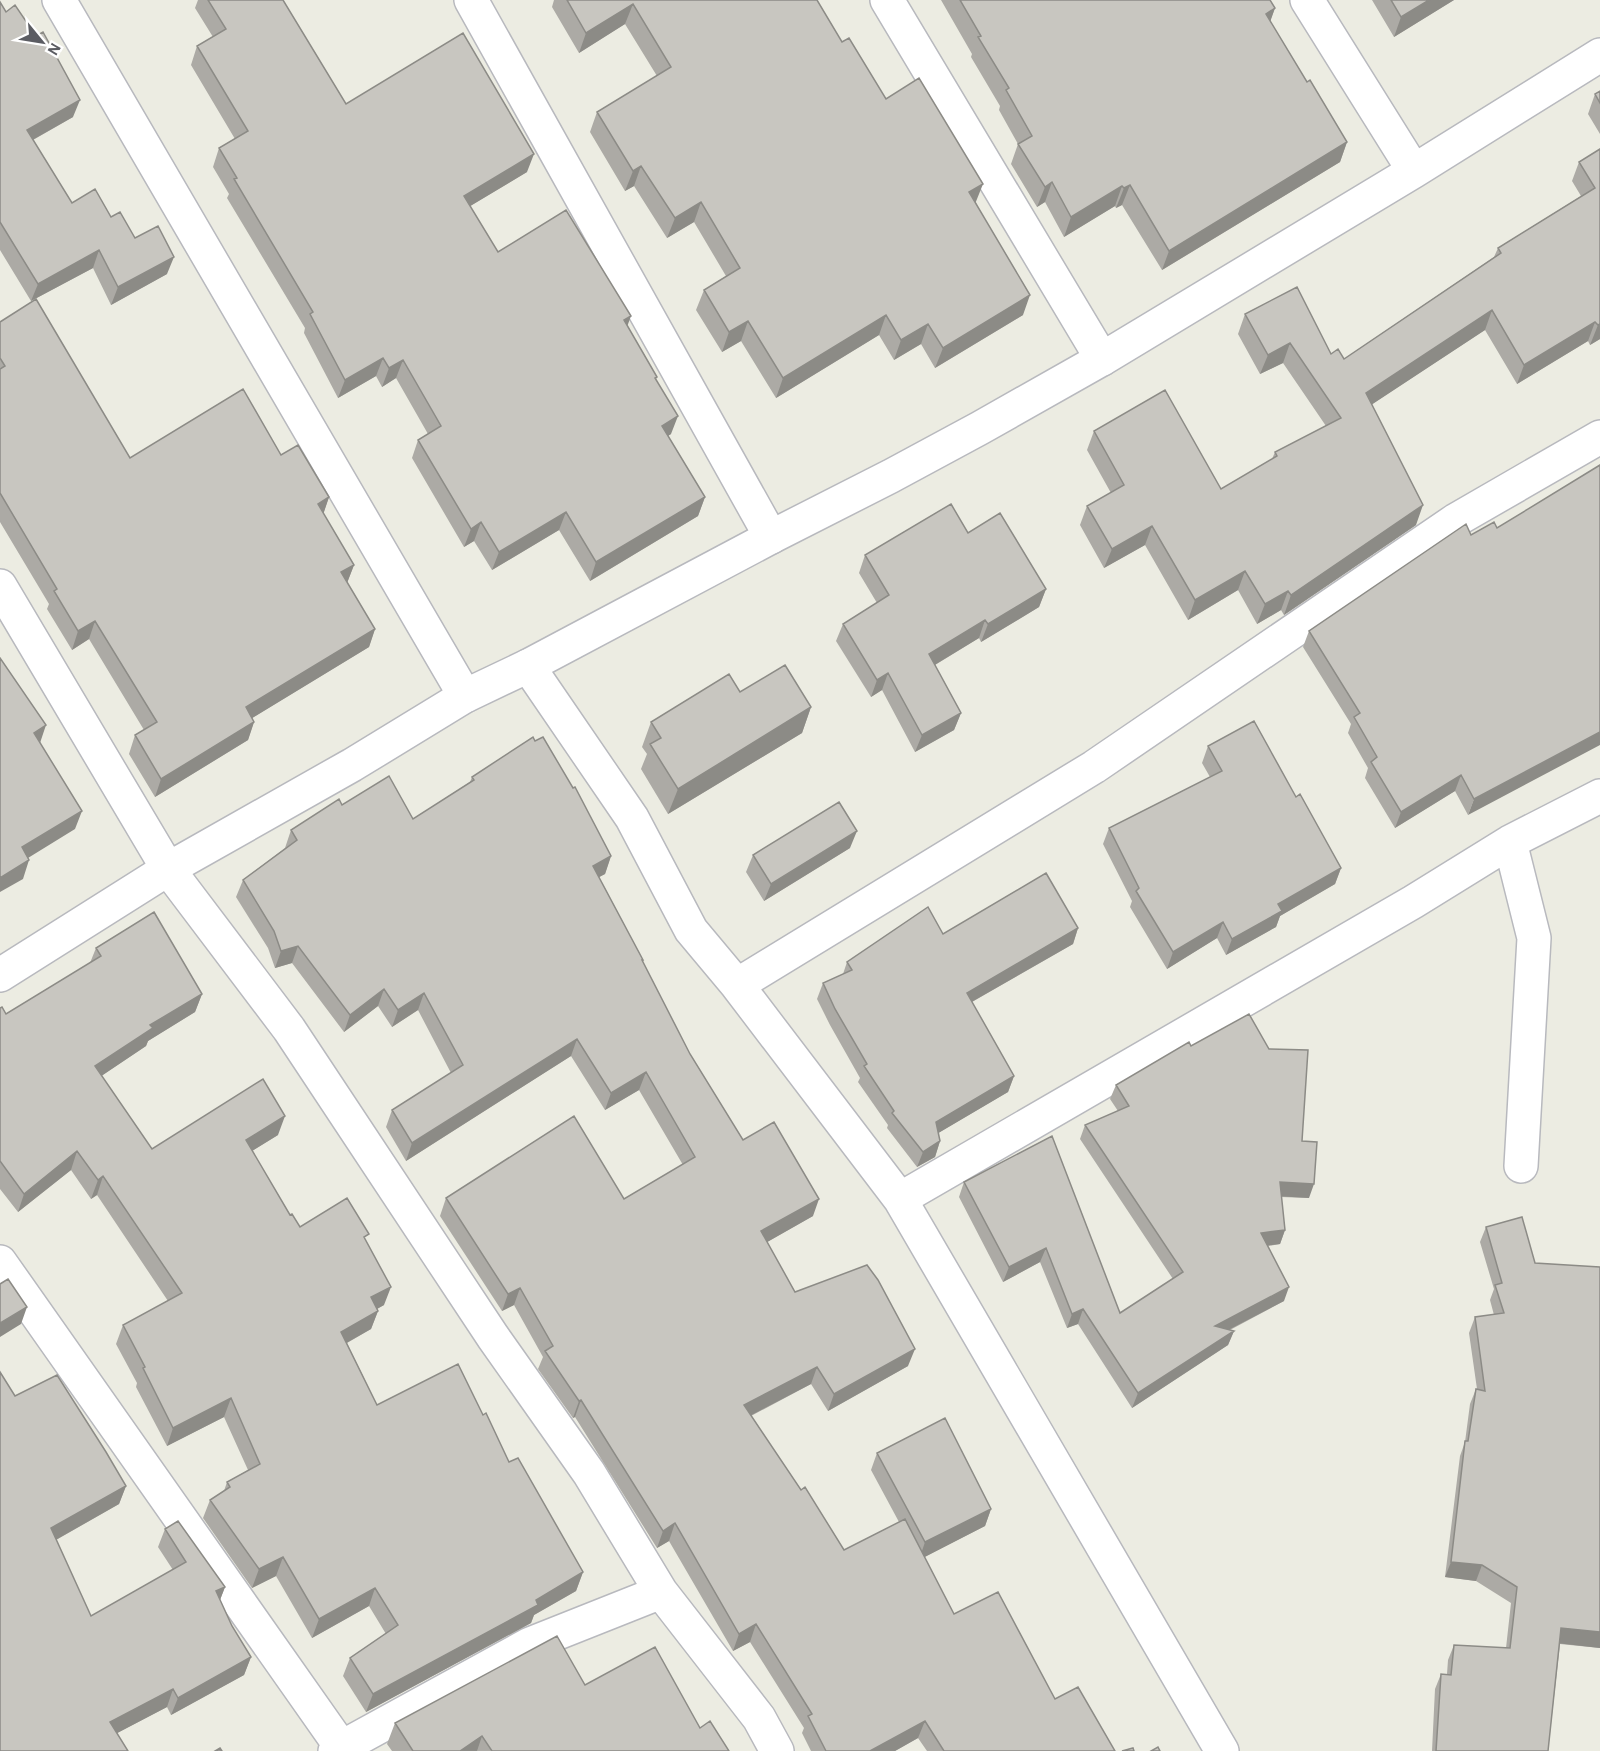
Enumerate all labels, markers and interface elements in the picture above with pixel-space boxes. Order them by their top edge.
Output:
north arrow [12,12,72,72]
text: N [44,40,64,58]

